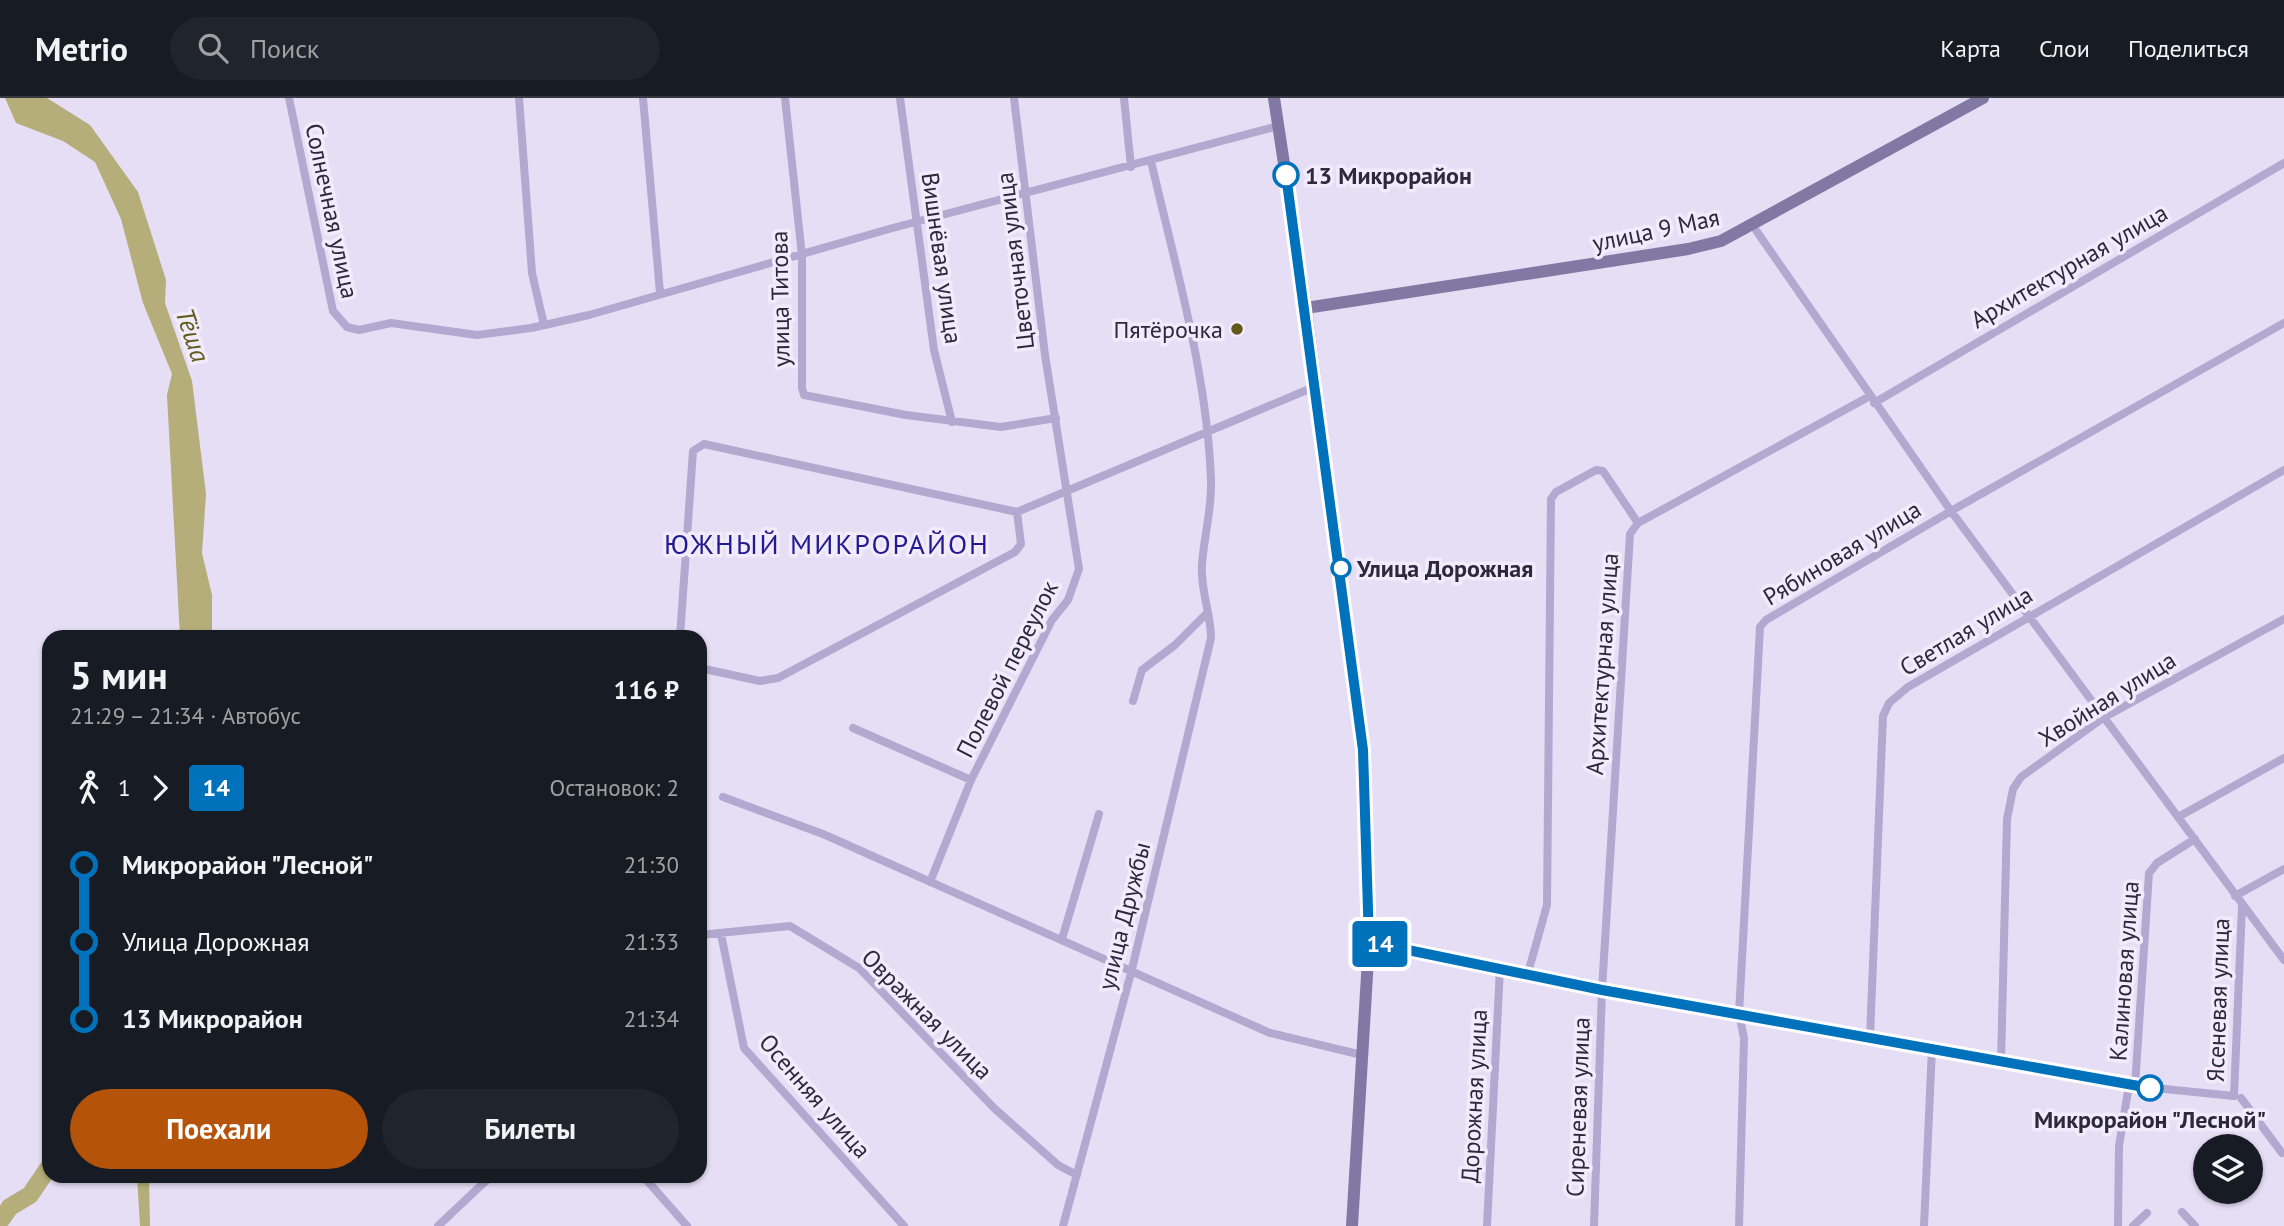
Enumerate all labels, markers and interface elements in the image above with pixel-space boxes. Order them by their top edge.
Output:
search box [170,17,660,80]
text: Metrio [35,27,128,70]
icon: search [194,29,232,67]
text: Поиск [250,32,319,65]
text: Карта [1940,33,2001,64]
text: Слои [2039,33,2090,64]
text: Поделиться [2128,33,2249,64]
street label: Солнечная улица [298,121,366,301]
place label: 13 Микрорайон [1305,160,1472,191]
marker: 13 Микрорайон [1273,162,1299,188]
street label: Вишнёвая улица [915,170,969,346]
street label: Цветочная улица [989,171,1041,351]
street label: Архитектурная улица [1965,197,2173,335]
street label: улица 9 Мая [1590,201,1722,259]
street label: улица Титова [763,231,797,367]
water label: Тёша [168,304,218,367]
place label: Пятёрочка [1113,314,1223,345]
marker: Пятёрочка [1229,321,1245,337]
street label: Рябиновая улица [1757,494,1927,612]
district label: ЮЖНЫЙ МИКРОРАЙОН [664,525,990,562]
street label: Архитектурная улица [1579,552,1625,776]
place label: Улица Дорожная [1356,553,1533,584]
marker: Улица Дорожная [1331,558,1351,578]
street label: Полевой переулок [949,575,1065,763]
street label: Светлая улица [1894,579,2038,683]
street label: Хвойная улица [2032,644,2182,754]
text: 5 мин [70,650,168,699]
text: 116 ₽ [613,673,679,706]
text: 21:29 – 21:34 · Автобус [70,701,301,730]
icon: walk [70,769,108,807]
icon: forward [141,769,179,807]
text: 14 [203,772,230,803]
text: 1 [118,773,131,802]
text: Остановок: 2 [549,773,679,802]
street label: улица Дружбы [1091,839,1157,993]
text: Микрорайон "Лесной" [122,848,374,881]
text: 21:30 [624,850,679,879]
street label: Калиновая улица [2102,880,2146,1062]
street label: Ясеневая улица [2200,917,2236,1083]
line badge: 14 [1348,921,1412,967]
text: Улица Дорожная [122,925,310,958]
text: 21:33 [624,927,679,956]
text: 14 [1366,928,1394,959]
street label: Овражная улица [855,942,999,1086]
text: 13 Микрорайон [122,1002,303,1035]
text: 21:34 [624,1004,679,1033]
street label: Дорожная улица [1454,1008,1494,1184]
street label: Сиреневая улица [1559,1017,1597,1197]
street label: Осенняя улица [752,1027,878,1165]
marker: Микрорайон "Лесной" [2137,1075,2163,1101]
button: Поехали [70,1089,368,1169]
button: Билеты [382,1089,679,1169]
place label: Микрорайон "Лесной" [2034,1104,2266,1135]
map controls [2193,1134,2263,1204]
button: layers [2193,1134,2263,1204]

